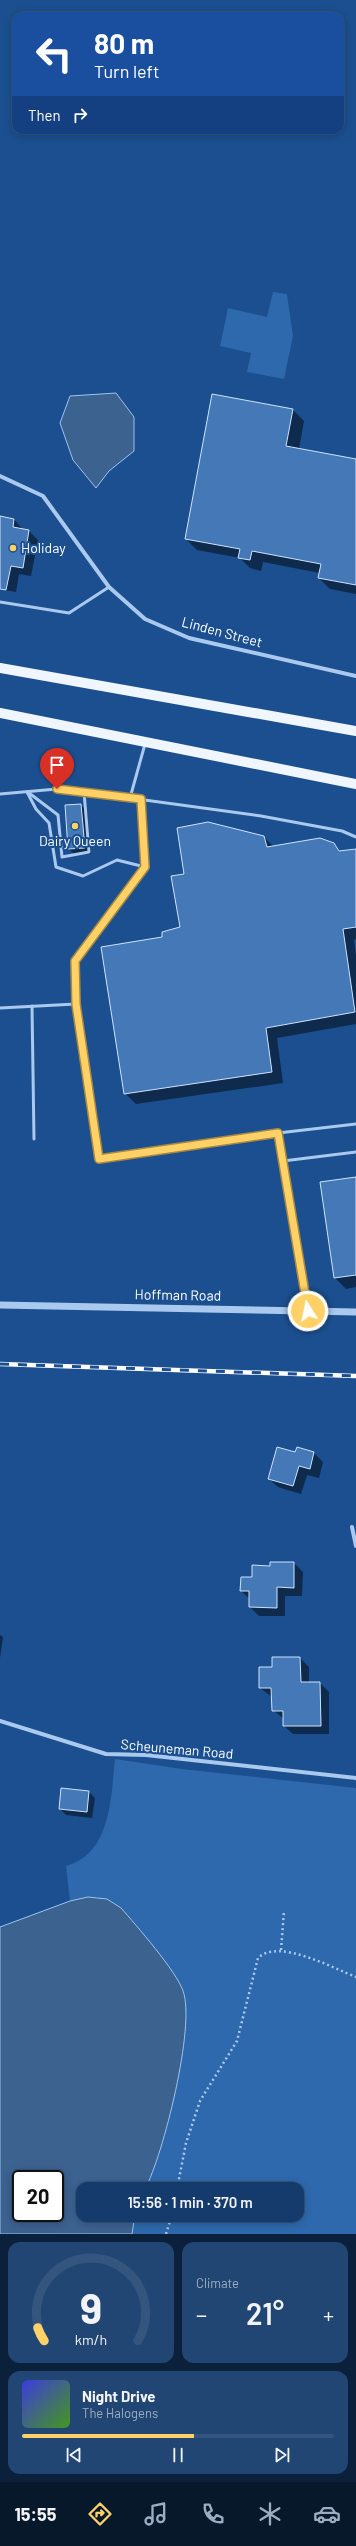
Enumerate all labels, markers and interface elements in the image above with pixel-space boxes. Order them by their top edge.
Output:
text: 80 m [94,26,154,60]
icon: left [28,28,80,80]
text: Turn left [94,60,160,82]
icon: right [69,104,91,126]
text: Then [28,106,61,124]
place label: Holiday [21,539,66,556]
marker: Holiday [8,543,18,553]
street label: Linden Street [180,613,264,650]
pin [40,748,74,789]
icon: arrive [46,754,68,776]
marker: Dairy Queen [70,821,80,831]
place label: Dairy Queen [39,832,111,849]
street label: Hoffman Road [135,1285,222,1304]
position arrow [287,1290,329,1332]
street label: Scheuneman Road [120,1735,234,1762]
speed limit sign: 20 [12,2170,64,2222]
text: 15:56 · 1 min · 370 m [127,2193,253,2211]
text: Climate [196,2275,239,2291]
text: 9 [80,2281,102,2331]
text: 21° [246,2295,284,2331]
text: − [196,2301,207,2327]
text: + [323,2301,334,2327]
text: km/h [75,2330,107,2347]
text: Night Drive [82,2387,155,2405]
text: The Halogens [82,2405,158,2421]
icon: previous [63,2444,85,2466]
icon: pause [167,2444,189,2466]
icon: next [271,2444,293,2466]
icon: directions [86,2500,114,2528]
icon: music [142,2500,170,2528]
icon: phone [199,2500,227,2528]
icon: climate [256,2500,284,2528]
icon: car [313,2500,341,2528]
text: 15:55 [14,2503,57,2525]

